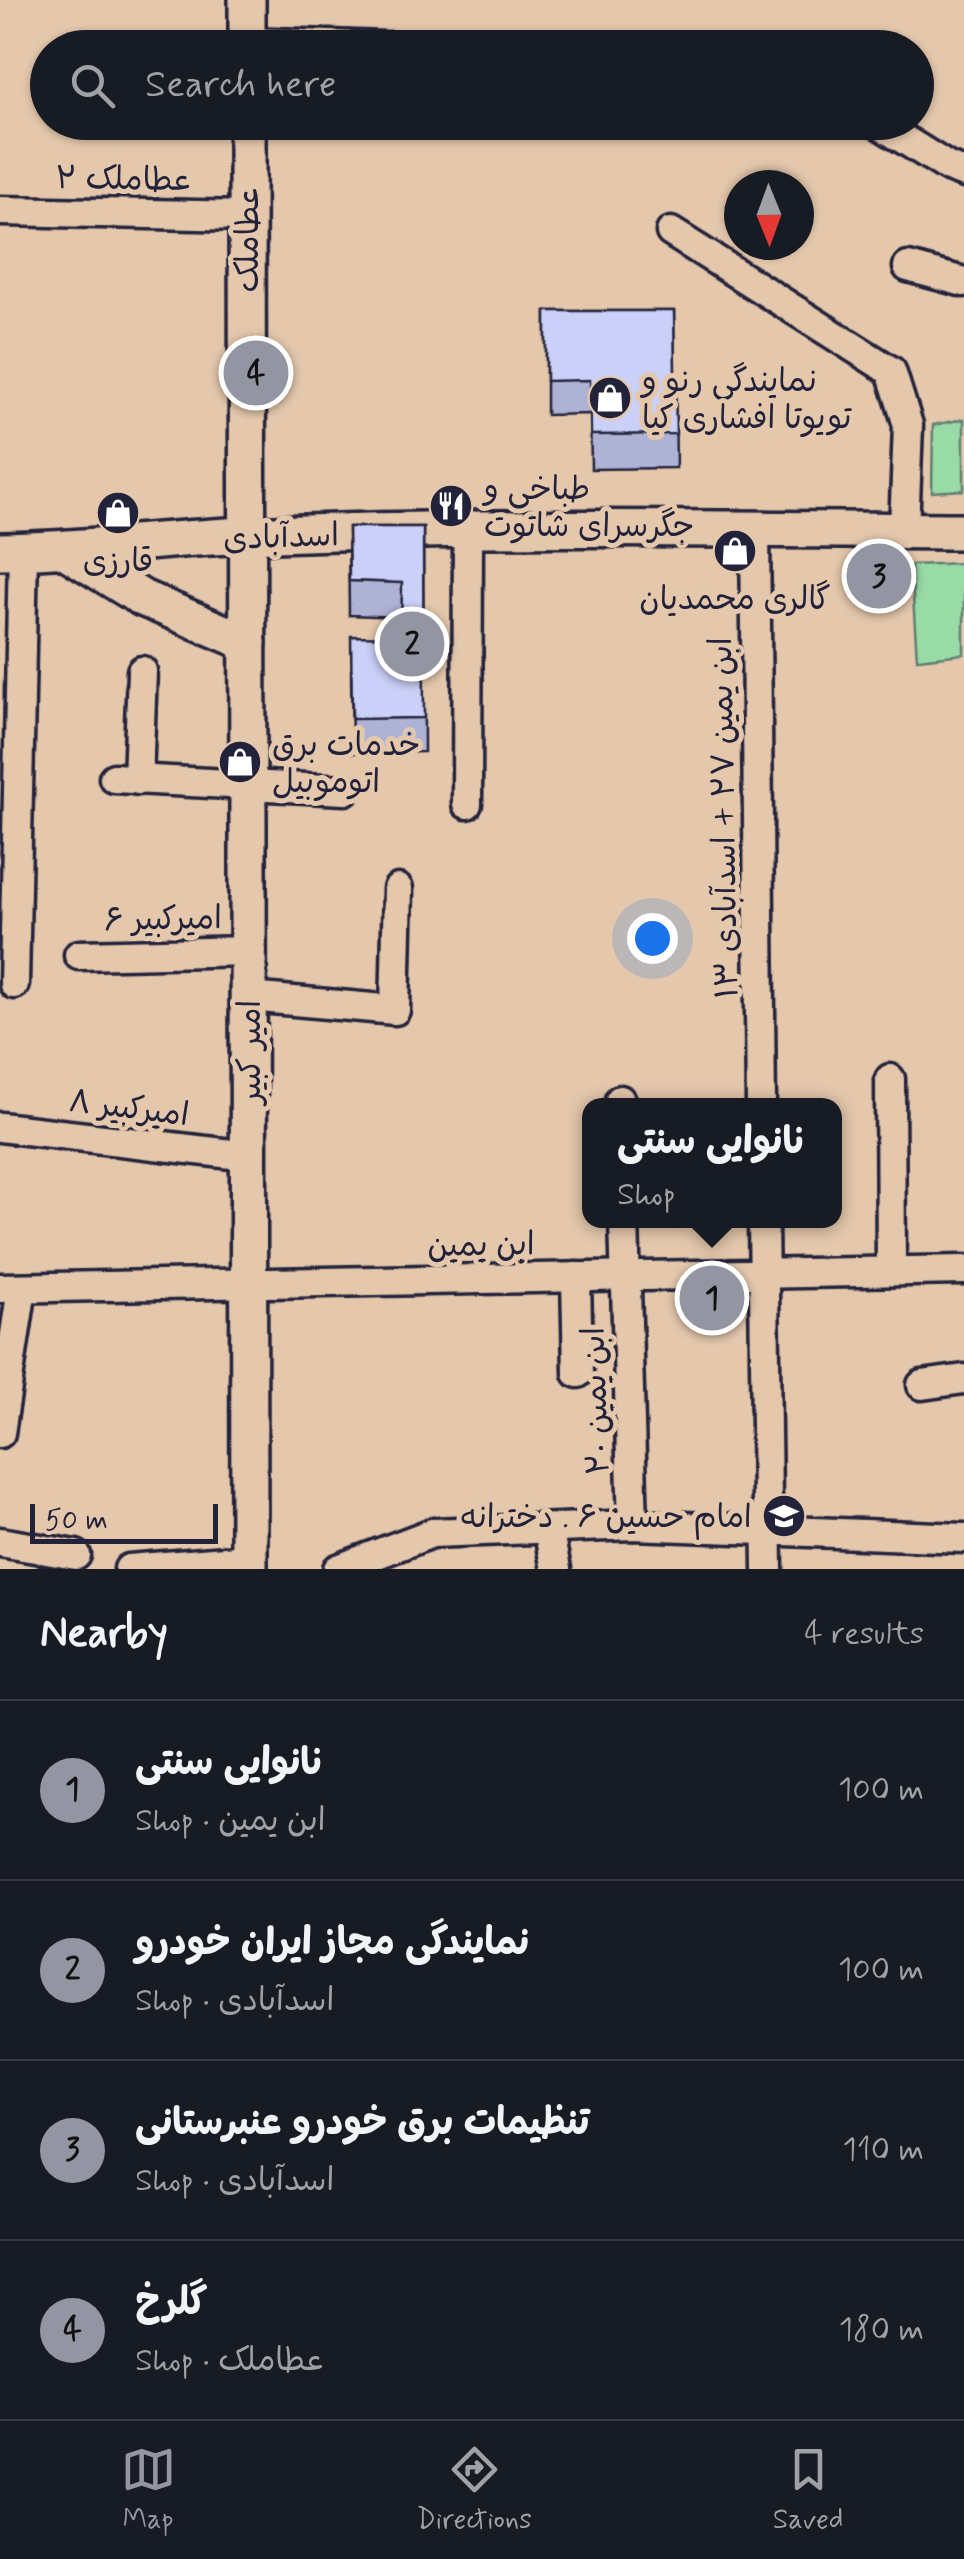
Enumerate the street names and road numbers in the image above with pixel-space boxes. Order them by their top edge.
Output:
street label: عطاملک ۲ [55,158,193,202]
street label: عطاملک [228,185,270,293]
street label: اسدآبادی [222,515,340,561]
street label: ابن یمین ۲۷ + اسدآبادی ۱۳ [701,637,749,999]
street label: امیرکبیر ۶ [104,898,222,942]
street label: امیر کبیر [230,1000,272,1107]
street label: امیرکبیر ۸ [66,1081,191,1137]
street label: ابن یمین [427,1224,535,1268]
street label: ابن یمین ۲۰ [573,1326,621,1476]

